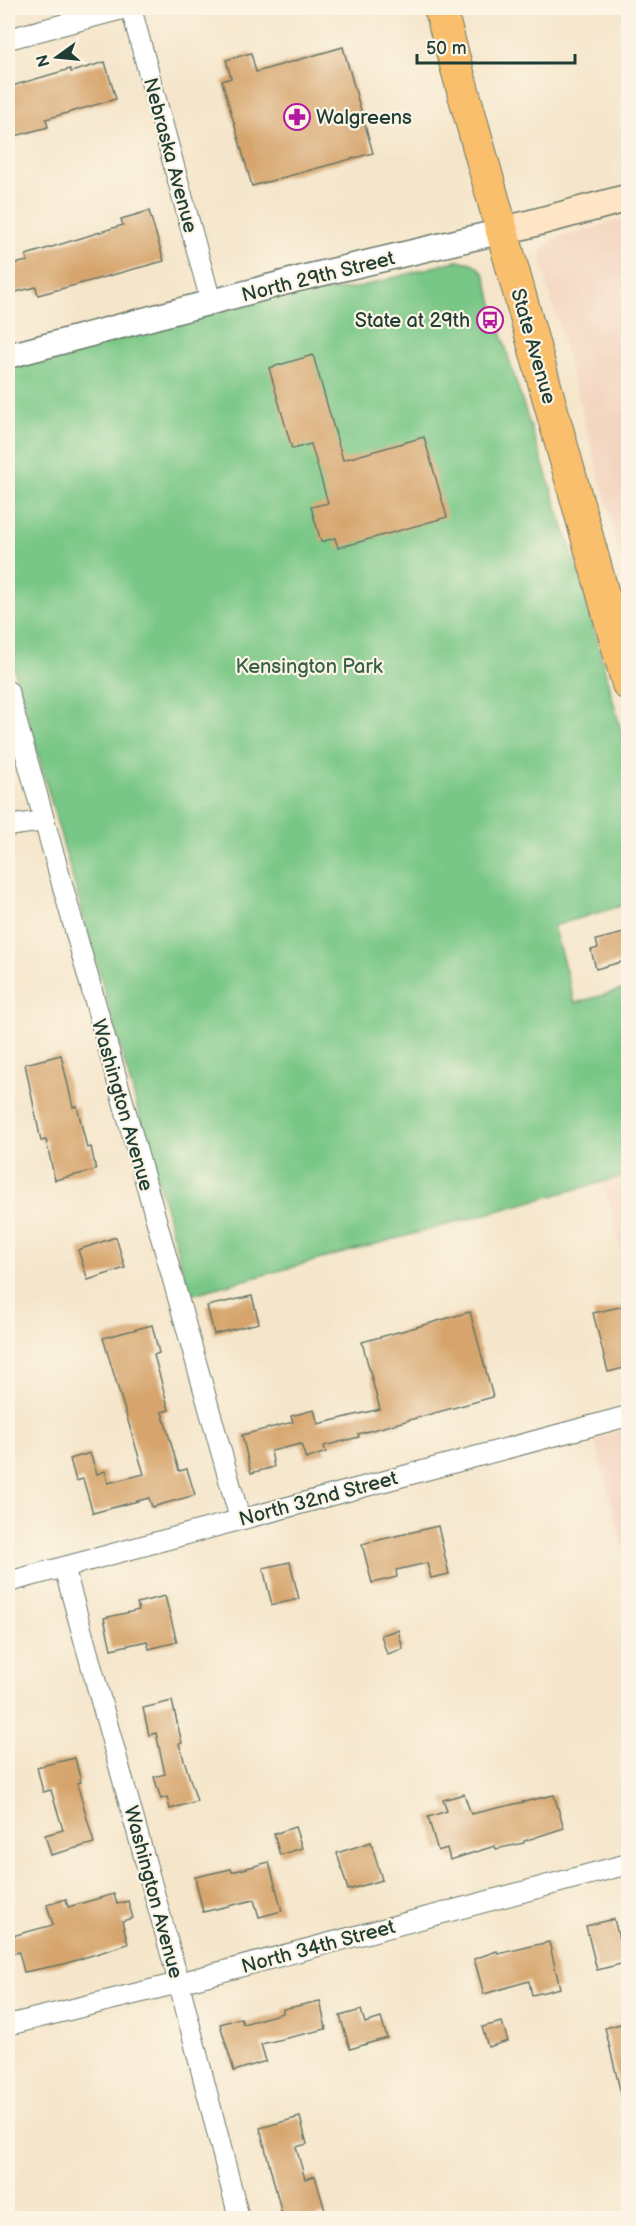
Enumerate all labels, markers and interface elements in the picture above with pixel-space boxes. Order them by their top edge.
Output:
north arrow [27,27,87,87]
scale bar [417,27,574,65]
text: 50 m [426,38,467,59]
text: N [33,52,55,69]
street label: Nebraska Avenue [138,75,202,236]
pharmacy icon: Walgreens [282,102,312,132]
place label: Walgreens [316,106,412,130]
street label: North 29th Street [239,246,397,308]
street label: State Avenue [505,286,561,407]
bus stop icon: State at 29th [475,305,505,335]
place label: State at 29th [355,309,470,333]
park label: Kensington Park [236,655,383,679]
street label: Washington Avenue [86,1017,158,1194]
street label: North 32nd Street [236,1466,400,1532]
street label: Washington Avenue [118,1803,188,1981]
street label: North 34th Street [239,1915,398,1979]

